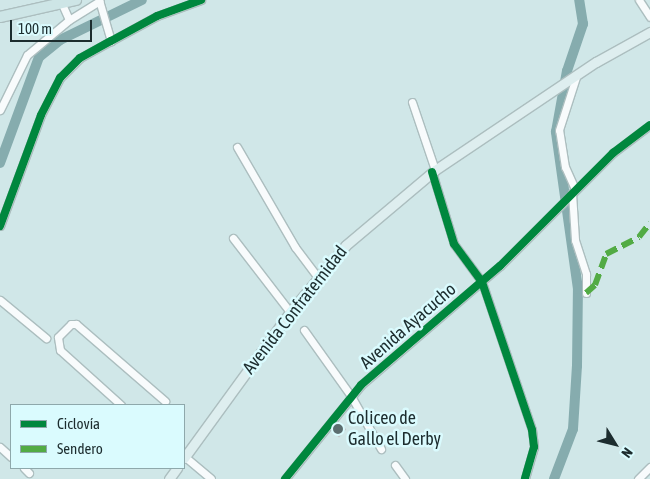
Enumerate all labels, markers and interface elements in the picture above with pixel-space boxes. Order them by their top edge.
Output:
scale bar [12,10,95,42]
text: 100 m [18,20,52,37]
street label: Avenida Confraternidad [238,242,352,378]
street label: Avenida Ayacucho [356,278,460,374]
legend [10,404,185,469]
place label: Coliceo de Gallo el Derby [348,408,441,450]
text: Ciclovía [57,415,100,432]
north arrow [590,419,640,469]
marker: Coliceo de Gallo el Derby [332,423,344,435]
text: Sendero [57,440,103,457]
text: N [618,445,636,461]

